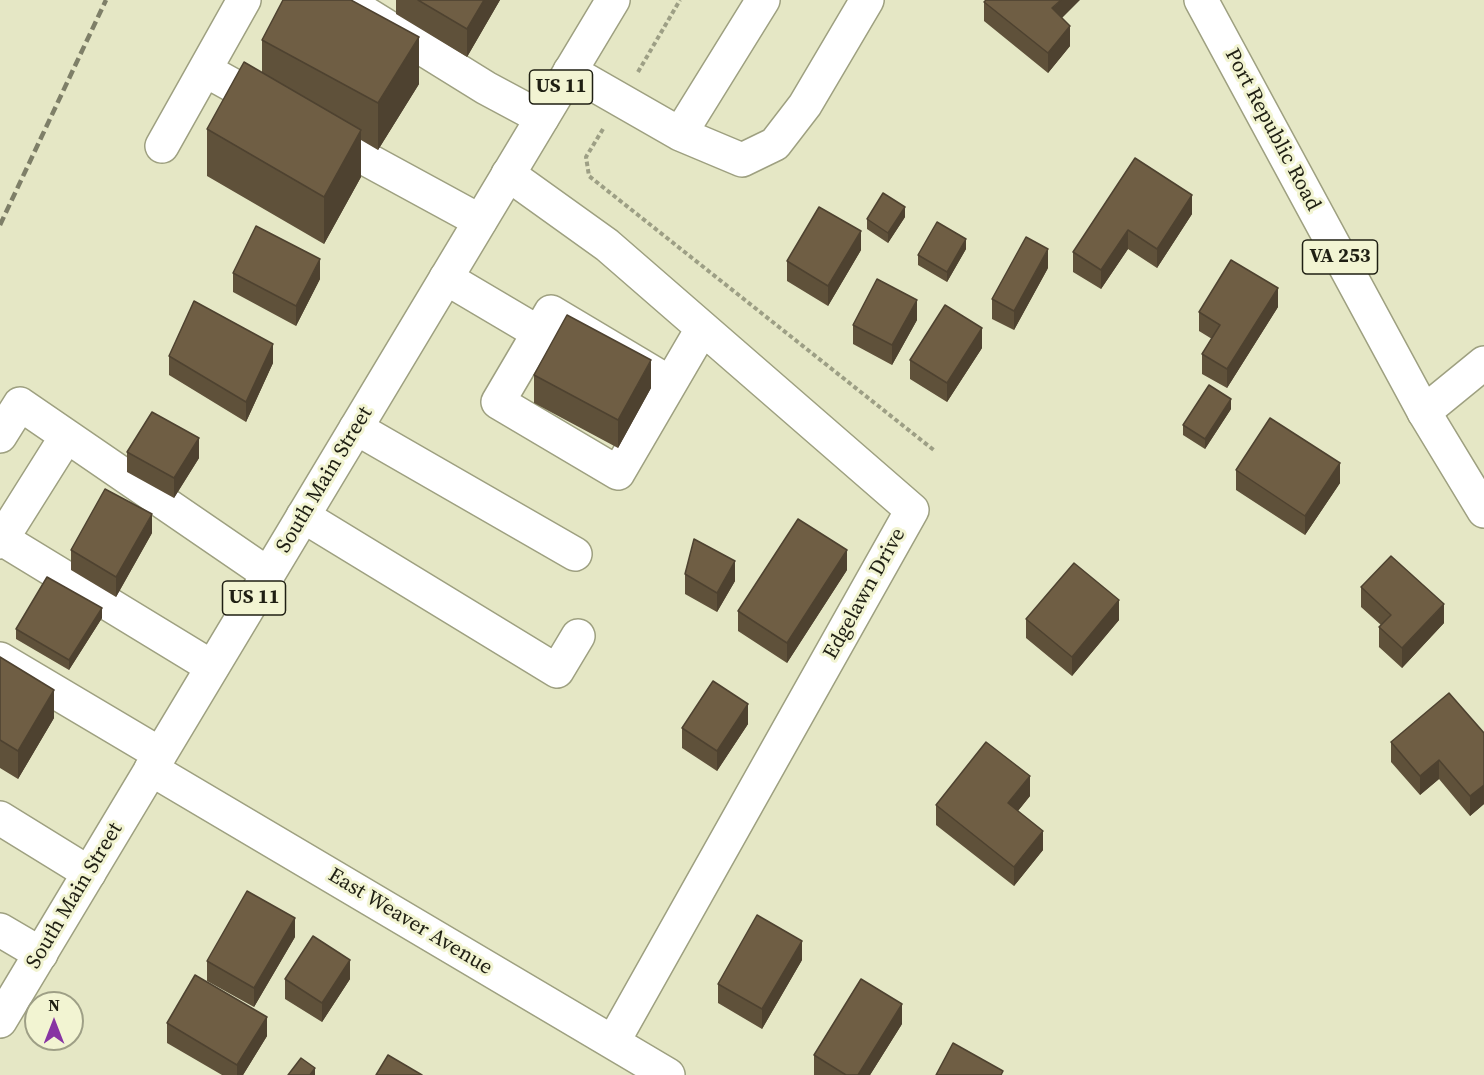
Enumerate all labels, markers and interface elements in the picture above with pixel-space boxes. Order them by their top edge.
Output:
street label: Port Republic Road [1219,45,1325,215]
road number: US 11 [530,70,592,104]
road number: VA 253 [1302,240,1378,274]
street label: South Main Street [271,402,379,558]
street label: Edgelawn Drive [819,524,911,664]
road number: US 11 [222,581,286,615]
street label: South Main Street [21,818,129,974]
street label: East Weaver Avenue [323,863,497,981]
north arrow [24,991,84,1051]
text: N [48,994,60,1016]

